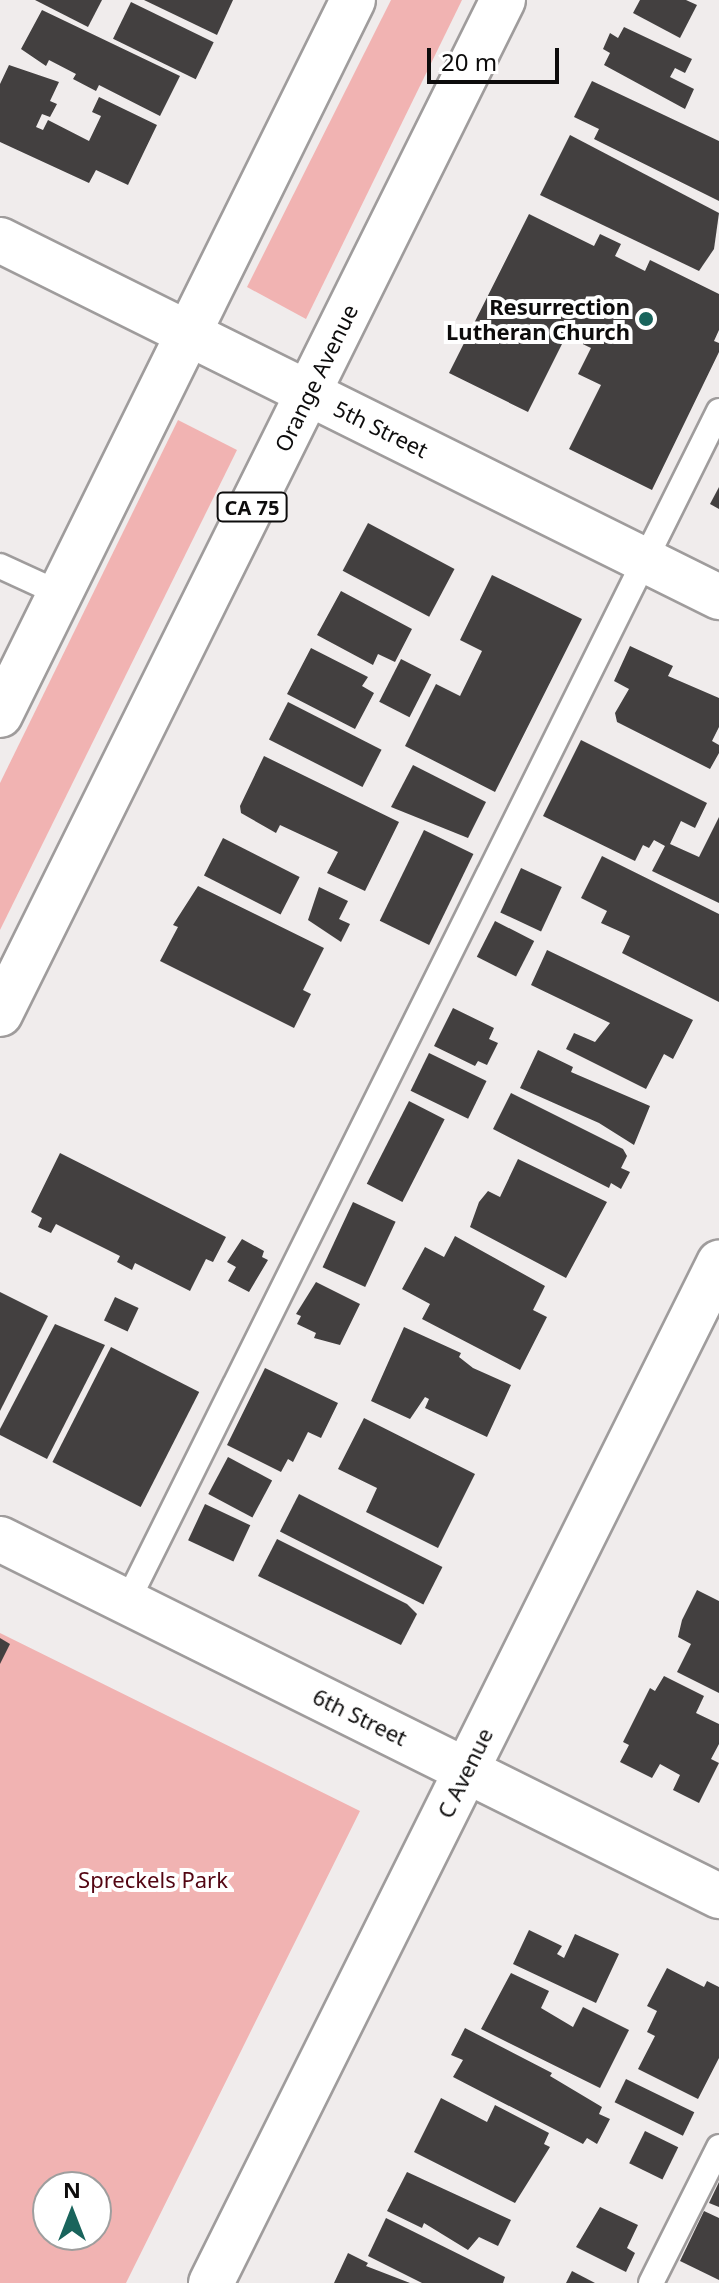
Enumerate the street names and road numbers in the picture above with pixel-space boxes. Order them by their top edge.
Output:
street label: Orange Avenue [269,300,363,456]
street label: 5th Street [330,395,432,463]
road number: CA 75 [216,491,288,523]
street label: 6th Street [309,1683,411,1751]
street label: C Avenue [432,1724,498,1822]

